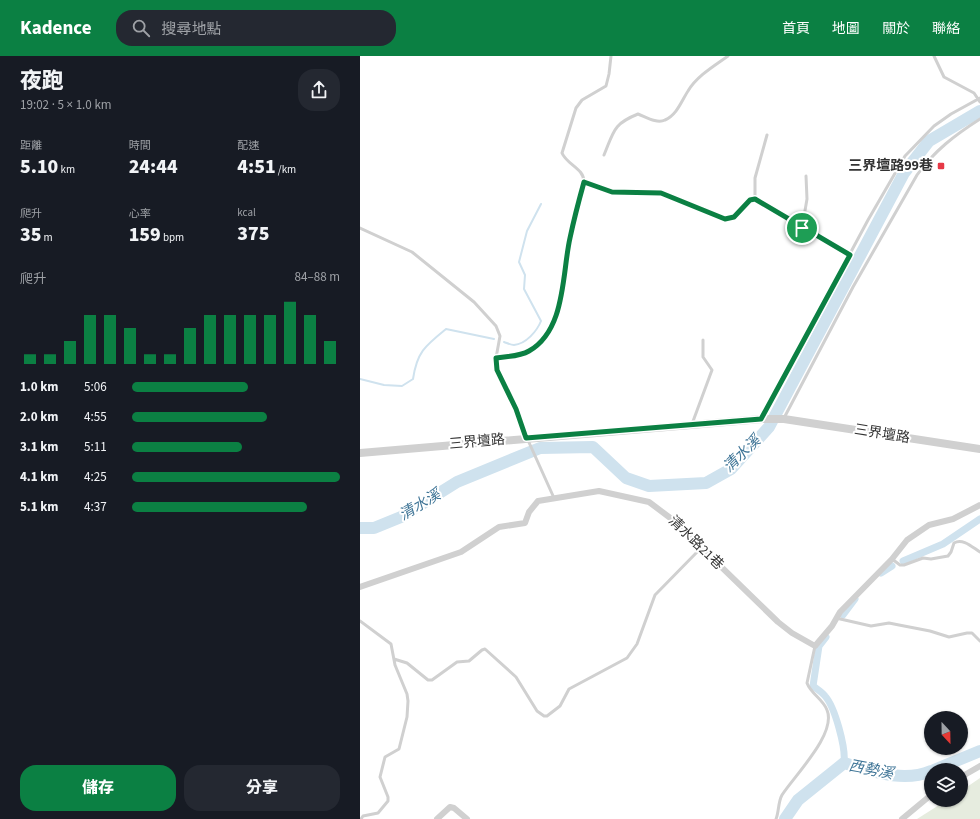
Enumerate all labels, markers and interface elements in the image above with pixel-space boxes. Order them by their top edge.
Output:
search box [116,10,396,46]
text: Kadence [20,15,92,42]
icon: search [130,17,152,39]
text: 搜尋地點 [162,19,222,40]
text: 首頁 [782,19,810,39]
text: 地圖 [832,19,860,39]
text: 關於 [882,19,910,39]
text: 聯絡 [932,19,960,39]
text: 夜跑 [20,65,64,97]
button: share [298,69,340,111]
text: 19:02 · 5 × 1.0 km [20,96,112,114]
text: 距離 [20,138,42,153]
text: 時間 [129,138,151,153]
text: 配速 [237,138,259,153]
text: 5.10 [20,153,58,181]
text: 24:44 [129,153,178,181]
text: 4:51 [237,153,276,181]
place label: 三界壇路99巷 [848,156,933,176]
marker: 三界壇路99巷 [936,161,946,171]
text: km [58,162,75,177]
text: /km [276,162,296,177]
text: kcal [237,205,256,220]
text: 爬升 [20,206,42,221]
text: 心率 [129,206,151,221]
pin [785,211,819,245]
icon: arrive [791,217,813,239]
text: 375 [237,220,269,248]
text: 35 [20,221,41,249]
text: 159 [129,221,161,249]
text: m [41,230,53,245]
text: bpm [161,230,184,245]
text: 84–88 m [295,268,340,286]
text: 爬升 [20,270,46,288]
text: 1.0 km [20,378,59,396]
text: 5:06 [84,378,107,396]
text: 2.0 km [20,408,59,426]
text: 4:55 [84,408,107,426]
street label: 三界壇路 [853,420,911,448]
water label: 清水溪 [719,429,767,477]
street label: 三界壇路 [448,430,506,454]
text: 3.1 km [20,438,59,456]
text: 5:11 [84,438,107,456]
text: 4.1 km [20,468,59,486]
text: 4:25 [84,468,107,486]
water label: 清水溪 [395,483,446,526]
text: 5.1 km [20,498,59,516]
text: 4:37 [84,498,107,516]
street label: 清水路21巷 [664,512,728,574]
north arrow [924,711,968,755]
map controls [924,711,968,807]
water label: 西勢溪 [847,755,897,785]
button: layers [924,763,968,807]
button: 儲存 [20,765,176,811]
button: 分享 [184,765,340,811]

